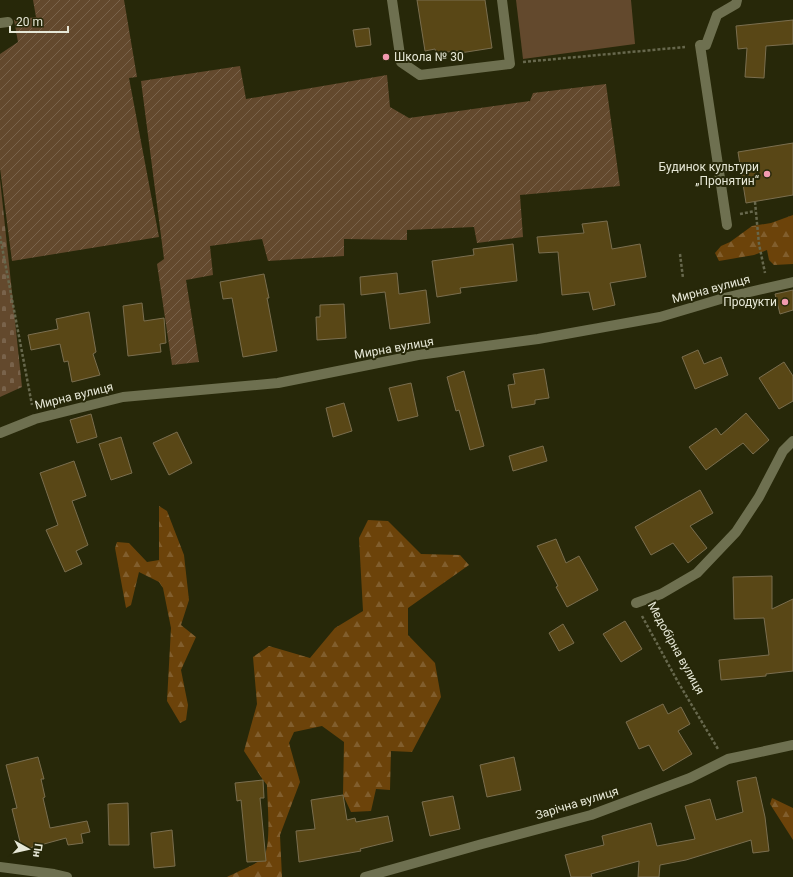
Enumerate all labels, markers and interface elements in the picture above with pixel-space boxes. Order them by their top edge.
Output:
scale bar [10,8,68,34]
text: 20 m [16,15,43,29]
place label: Школа № 30 [394,50,464,64]
marker: Школа № 30 [381,52,391,62]
place label: Будинок культури „Пронятин“ [659,160,760,188]
marker: Будинок культури „Пронятин“ [762,169,772,179]
street label: Мирна вулиця [670,272,752,306]
place label: Продукти [723,295,777,309]
marker: Продукти [780,297,790,307]
street label: Мирна вулиця [353,334,435,362]
street label: Мирна вулиця [33,379,115,413]
street label: Медобірна вулиця [645,599,707,697]
street label: Зарічна вулиця [534,784,620,822]
north arrow [8,829,48,869]
text: Пн [30,842,45,858]

